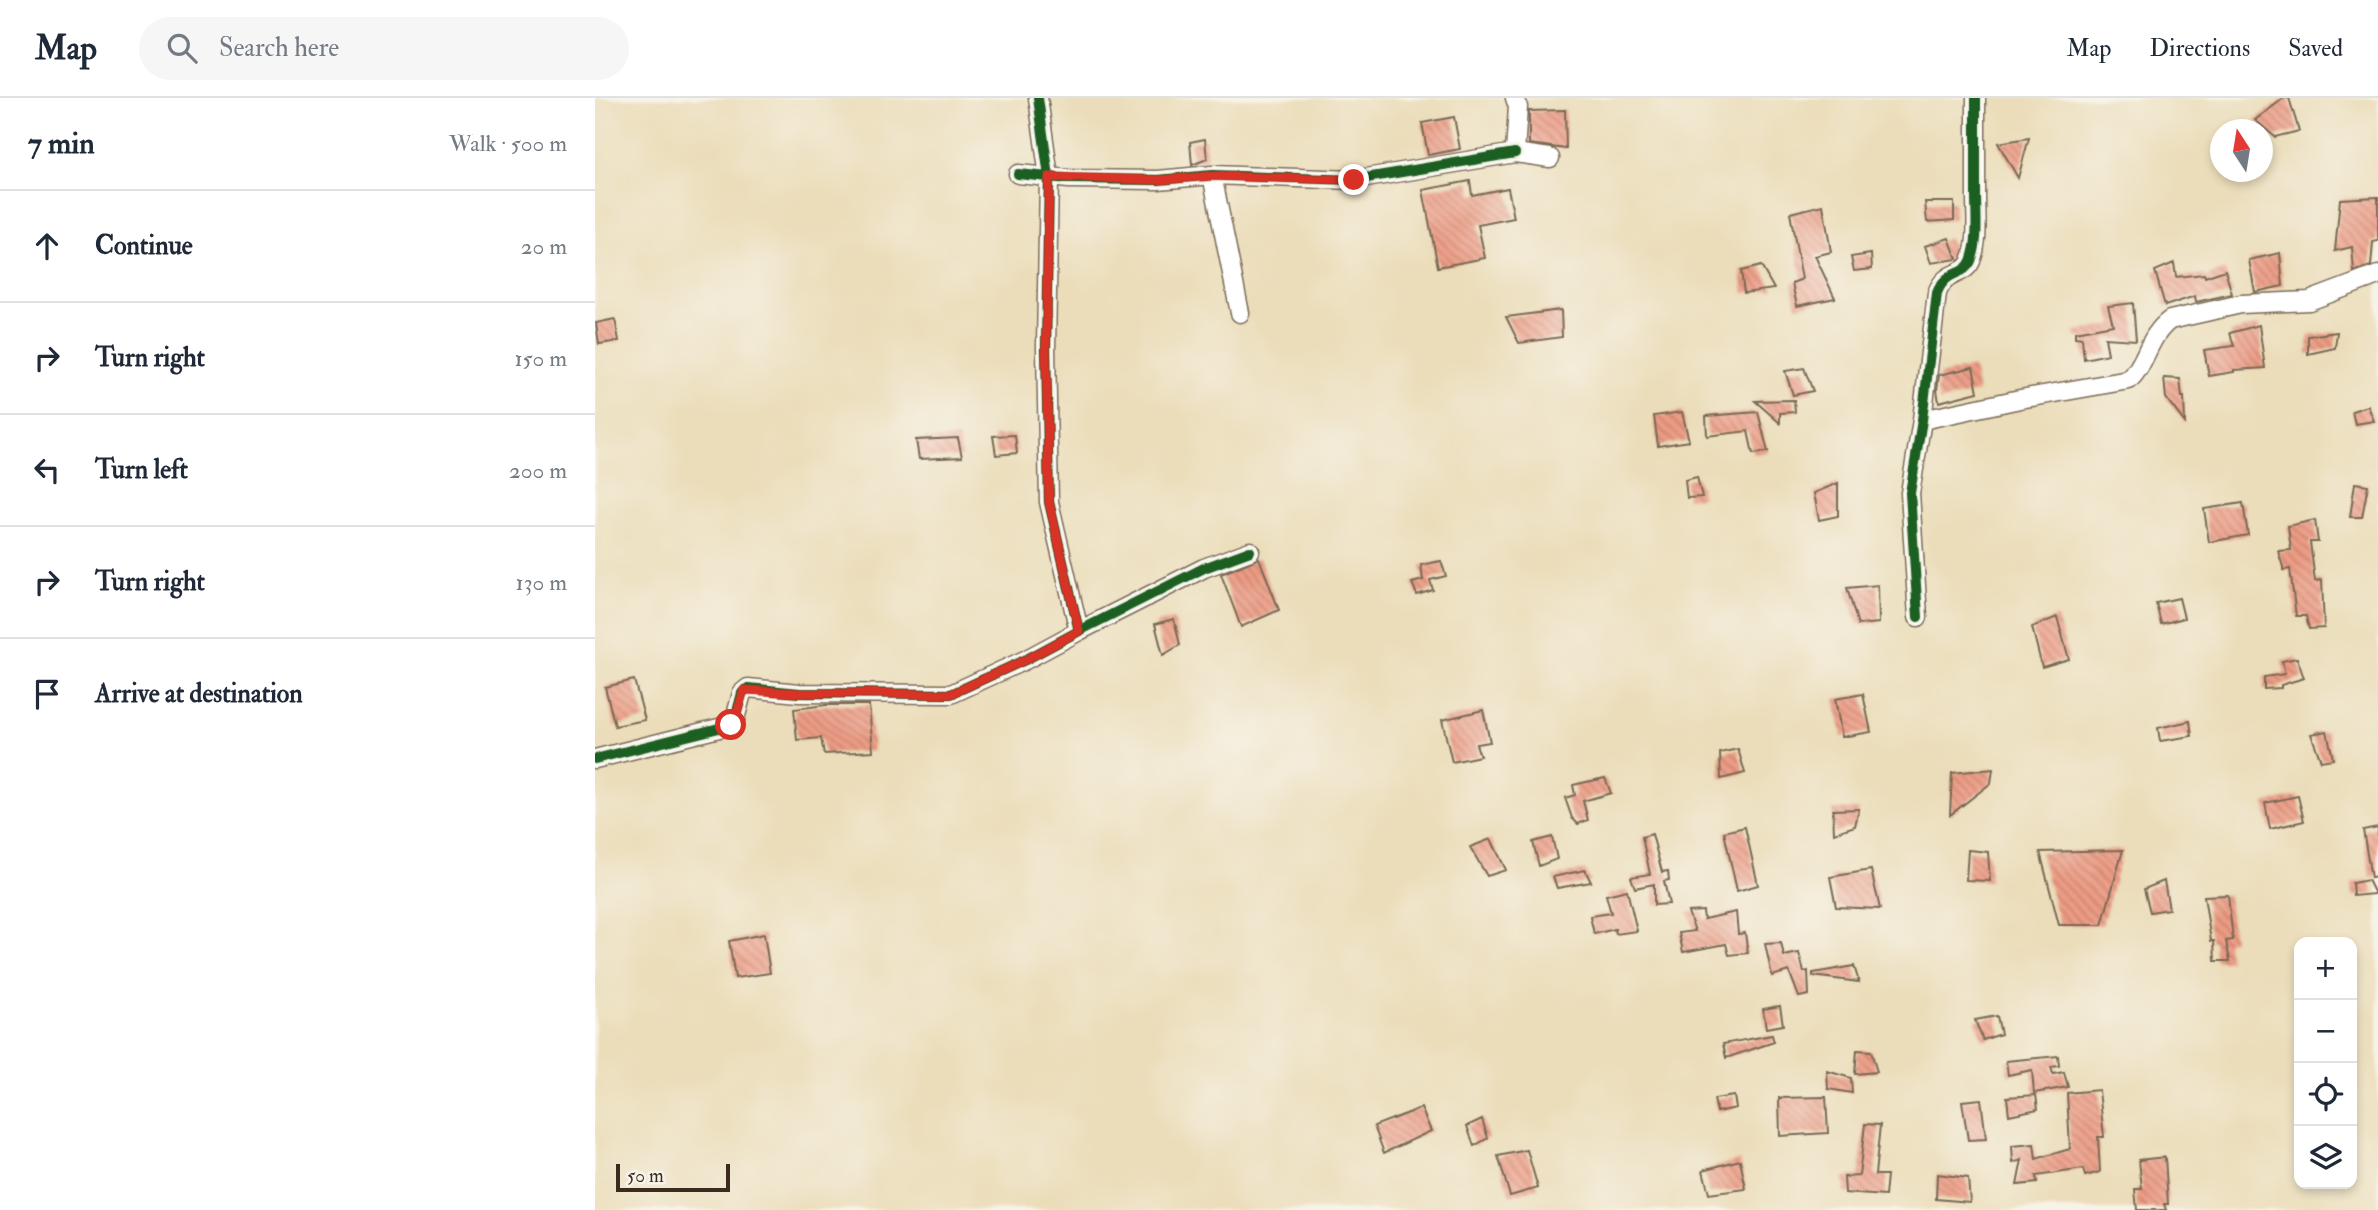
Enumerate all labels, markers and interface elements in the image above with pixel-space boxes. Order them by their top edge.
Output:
search box [139,17,629,80]
text: Map [35,28,97,69]
icon: search [163,29,201,67]
text: Search here [219,32,339,64]
text: Map [2066,33,2111,64]
text: Directions [2149,33,2250,64]
text: Saved [2288,33,2343,64]
north arrow [2210,119,2273,182]
text: 7 min [28,125,95,162]
text: Walk · 500 m [449,129,567,158]
route end [1338,164,1369,195]
icon: ahead [28,227,66,265]
text: Continue [95,230,193,262]
text: 20 m [521,232,567,261]
icon: right [28,339,66,377]
text: Turn right [95,342,205,374]
text: 150 m [514,344,567,373]
icon: left [28,451,66,489]
text: Turn left [95,454,188,486]
text: 200 m [509,456,567,485]
icon: right [28,563,66,601]
text: Turn right [95,566,205,598]
text: 130 m [515,568,567,597]
icon: arrive [28,675,66,713]
text: Arrive at destination [95,678,303,710]
route start [715,709,746,740]
map controls [2294,937,2357,1189]
button: + [2294,937,2357,1000]
button: − [2294,1000,2357,1063]
button: locate [2294,1063,2357,1126]
button: layers [2294,1126,2357,1189]
scale bar [616,1161,730,1193]
text: 50 m [627,1164,664,1188]

